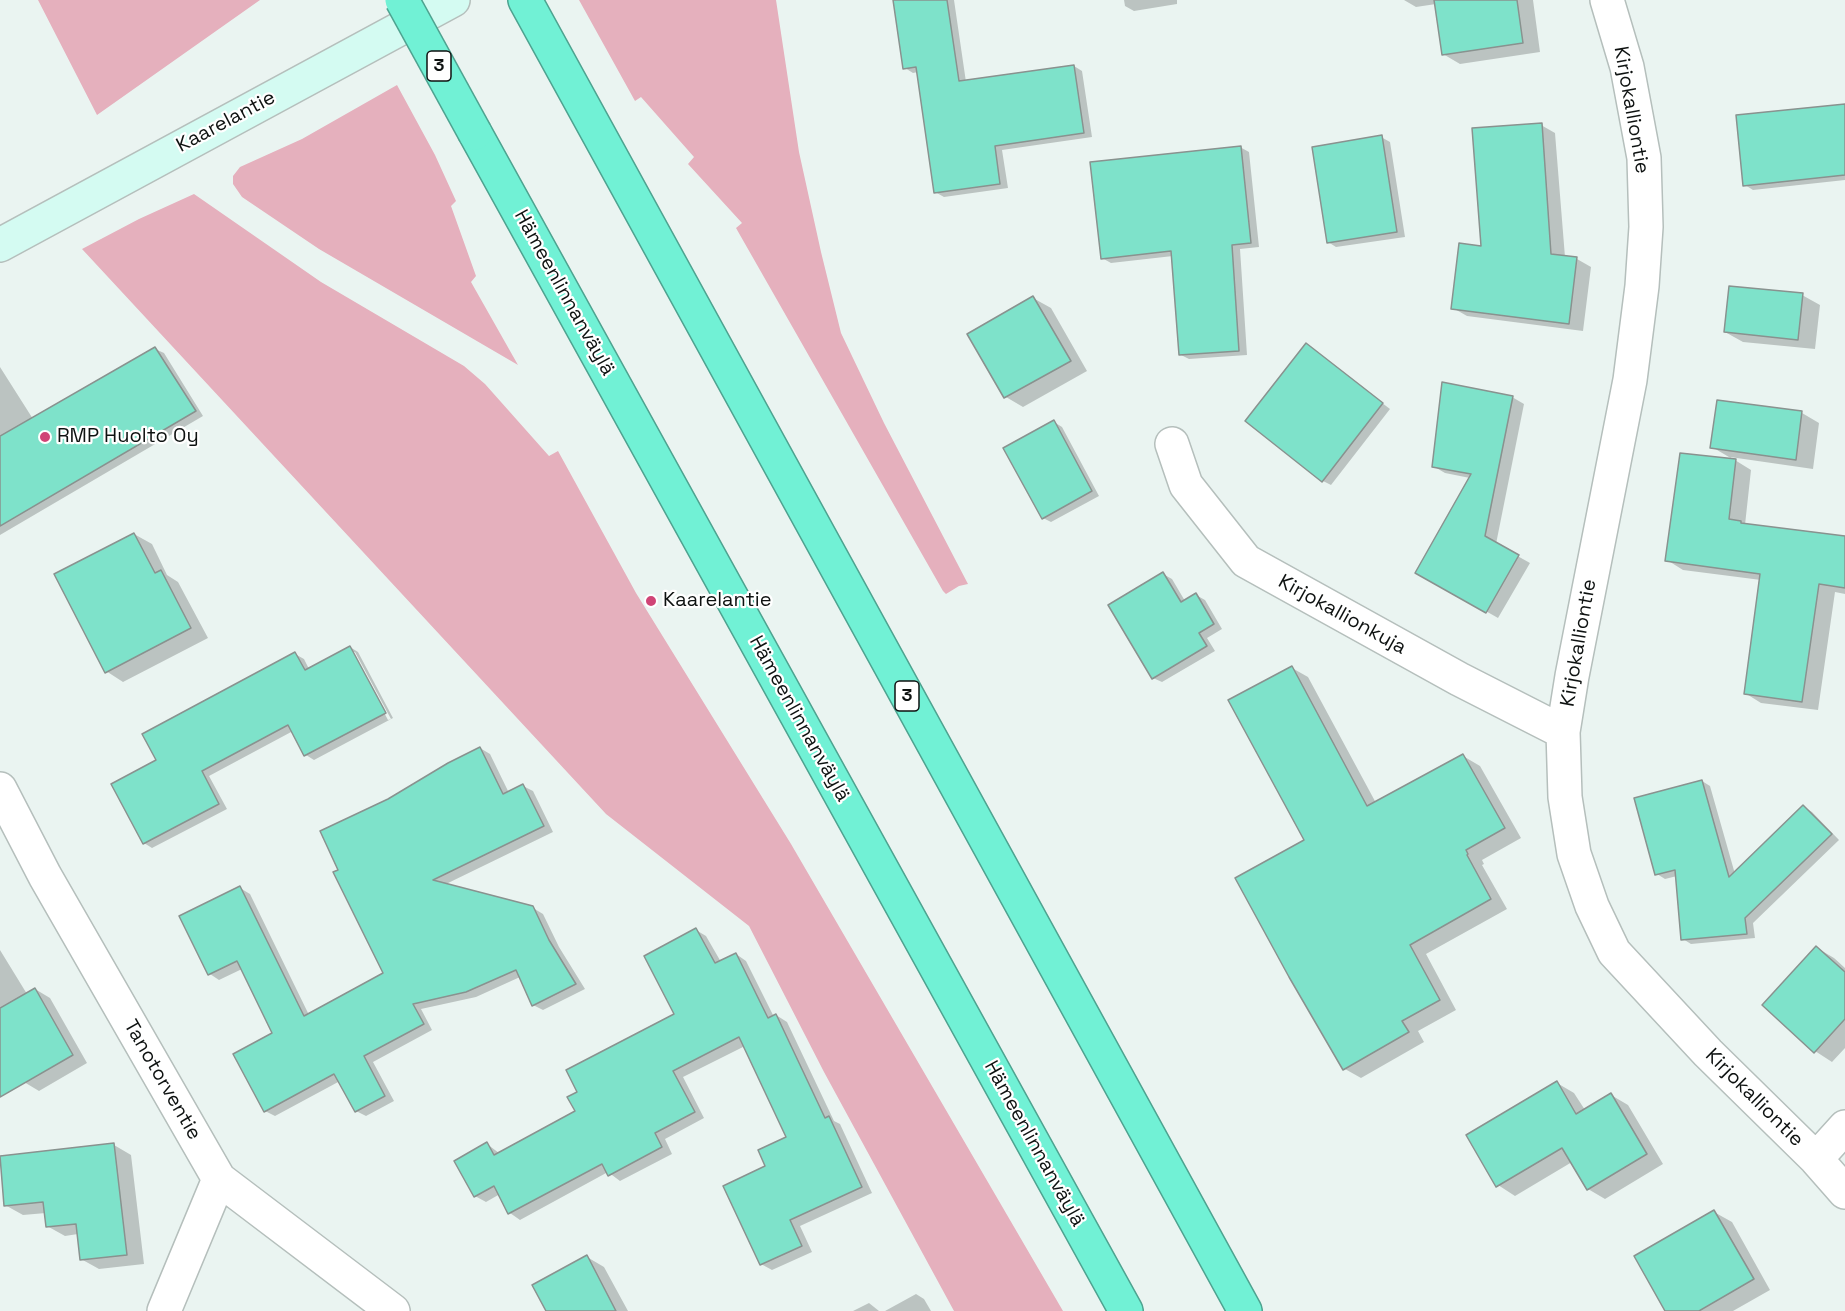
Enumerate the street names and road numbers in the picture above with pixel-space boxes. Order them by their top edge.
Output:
street label: Kirjokalliontie [1608,44,1654,176]
road number: 3 [427,51,451,81]
street label: Kaarelantie [172,86,280,158]
street label: Hämeenlinnanväylä [508,206,620,380]
street label: Kirjokallionkuja [1274,570,1410,660]
street label: Kirjokalliontie [1556,577,1602,709]
street label: Hämeenlinnanväylä [743,632,855,806]
road number: 3 [895,681,919,711]
street label: Tanotorventie [118,1016,206,1144]
street label: Kirjokalliontie [1700,1044,1808,1152]
street label: Hämeenlinnanväylä [978,1057,1090,1231]

